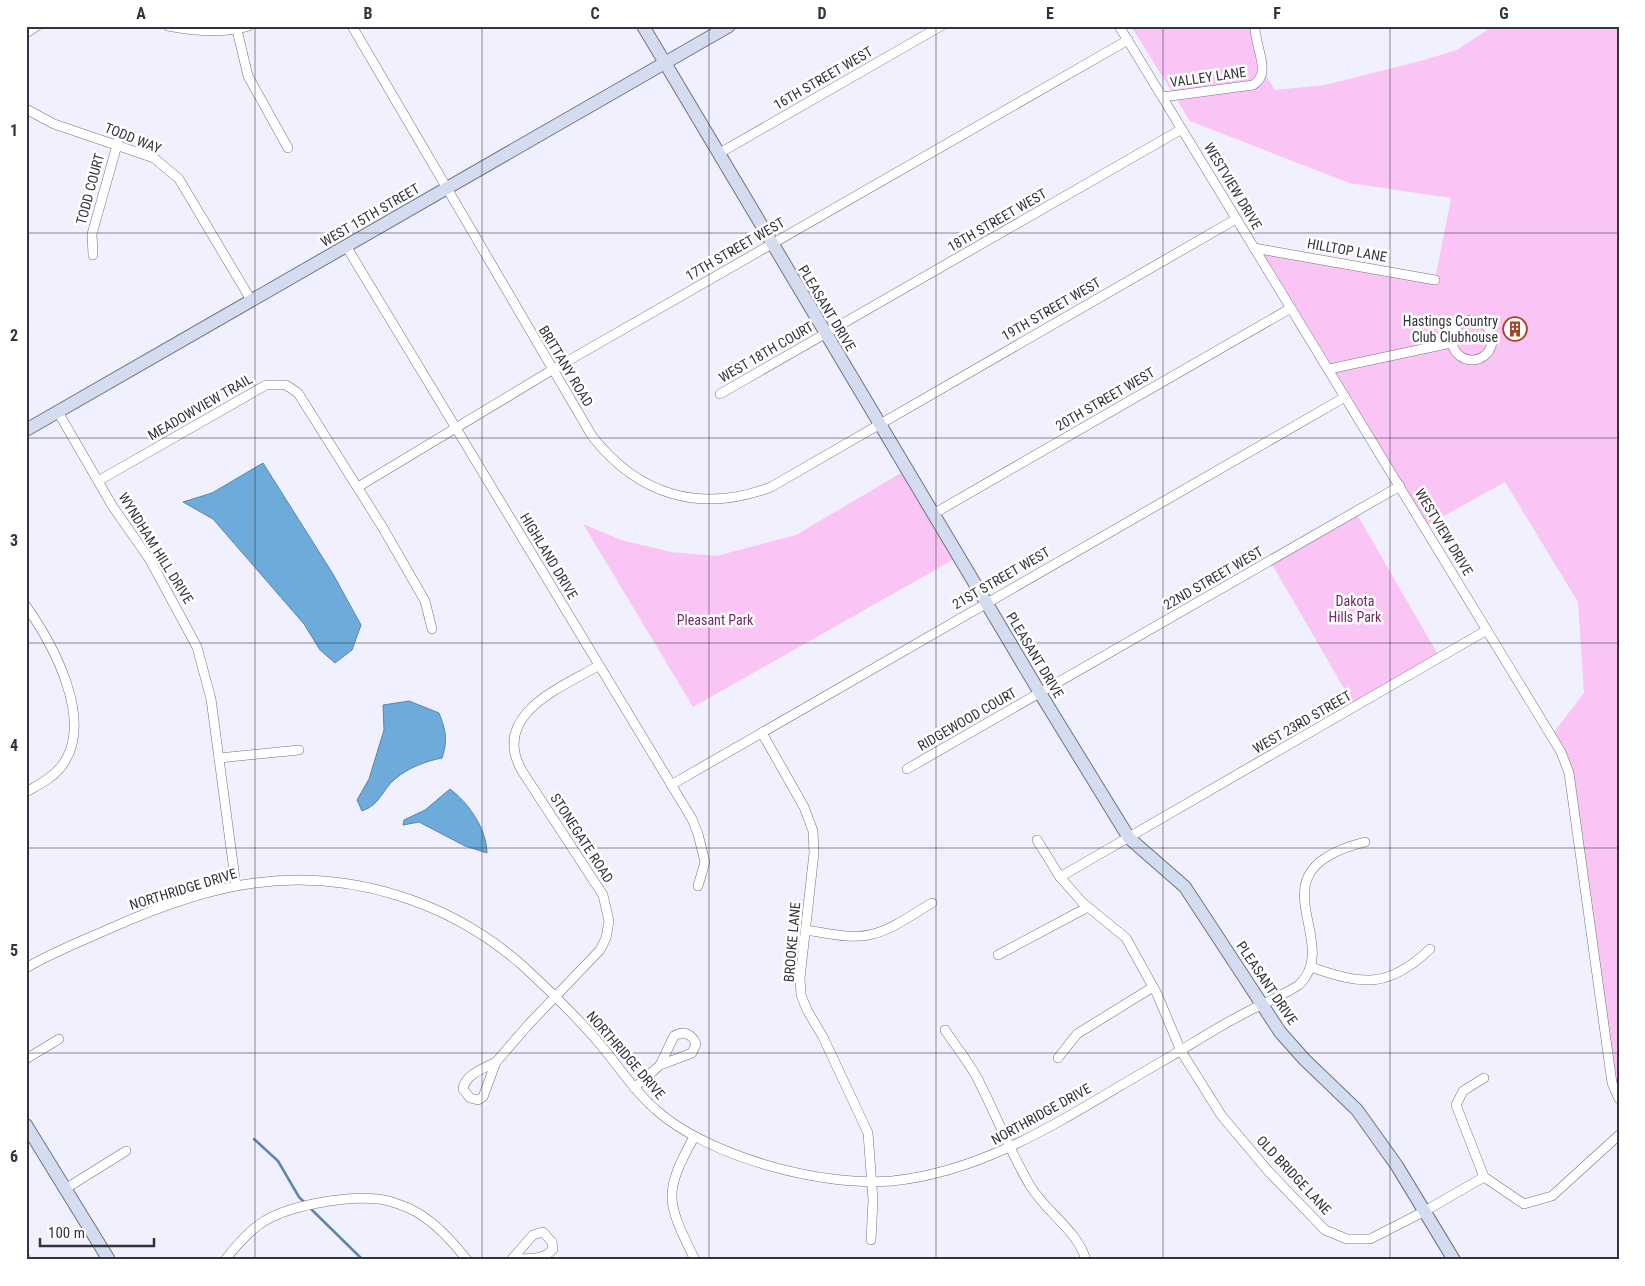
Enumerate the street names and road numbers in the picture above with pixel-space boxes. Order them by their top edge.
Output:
street label: 16TH STREET WEST [771,43,875,113]
street label: VALLEY LANE [1169,64,1247,90]
street label: TODD WAY [102,119,164,157]
street label: WESTVIEW DRIVE [1201,140,1265,232]
street label: TODD COURT [73,152,107,226]
street label: WEST 15TH STREET [318,180,422,250]
street label: 18TH STREET WEST [945,185,1049,255]
street label: 17TH STREET WEST [683,214,787,284]
street label: HILLTOP LANE [1306,235,1388,265]
street label: PLEASANT DRIVE [795,262,859,354]
street label: 19TH STREET WEST [999,274,1103,344]
street label: WEST 18TH COURT [716,318,816,386]
street label: BRITTANY ROAD [536,323,596,409]
street label: 20TH STREET WEST [1053,364,1157,434]
street label: MEADOWVIEW TRAIL [145,371,255,443]
street label: WESTVIEW DRIVE [1412,486,1476,578]
street label: WYNDHAM HILL DRIVE [115,490,197,606]
street label: HIGHLAND DRIVE [517,510,581,602]
street label: 22ND STREET WEST [1160,543,1266,613]
street label: 21ST STREET WEST [949,544,1053,612]
street label: PLEASANT DRIVE [1003,609,1067,701]
street label: RIDGEWOOD COURT [915,684,1019,754]
street label: WEST 23RD STREET [1250,687,1354,757]
street label: STONEGATE ROAD [547,790,617,886]
street label: NORTHRIDGE DRIVE [128,865,238,913]
street label: BROOKE LANE [781,901,803,983]
street label: PLEASANT DRIVE [1233,938,1301,1028]
street label: NORTHRIDGE DRIVE [584,1008,668,1102]
street label: NORTHRIDGE DRIVE [989,1080,1093,1148]
street label: OLD BRIDGE LANE [1253,1132,1335,1218]

